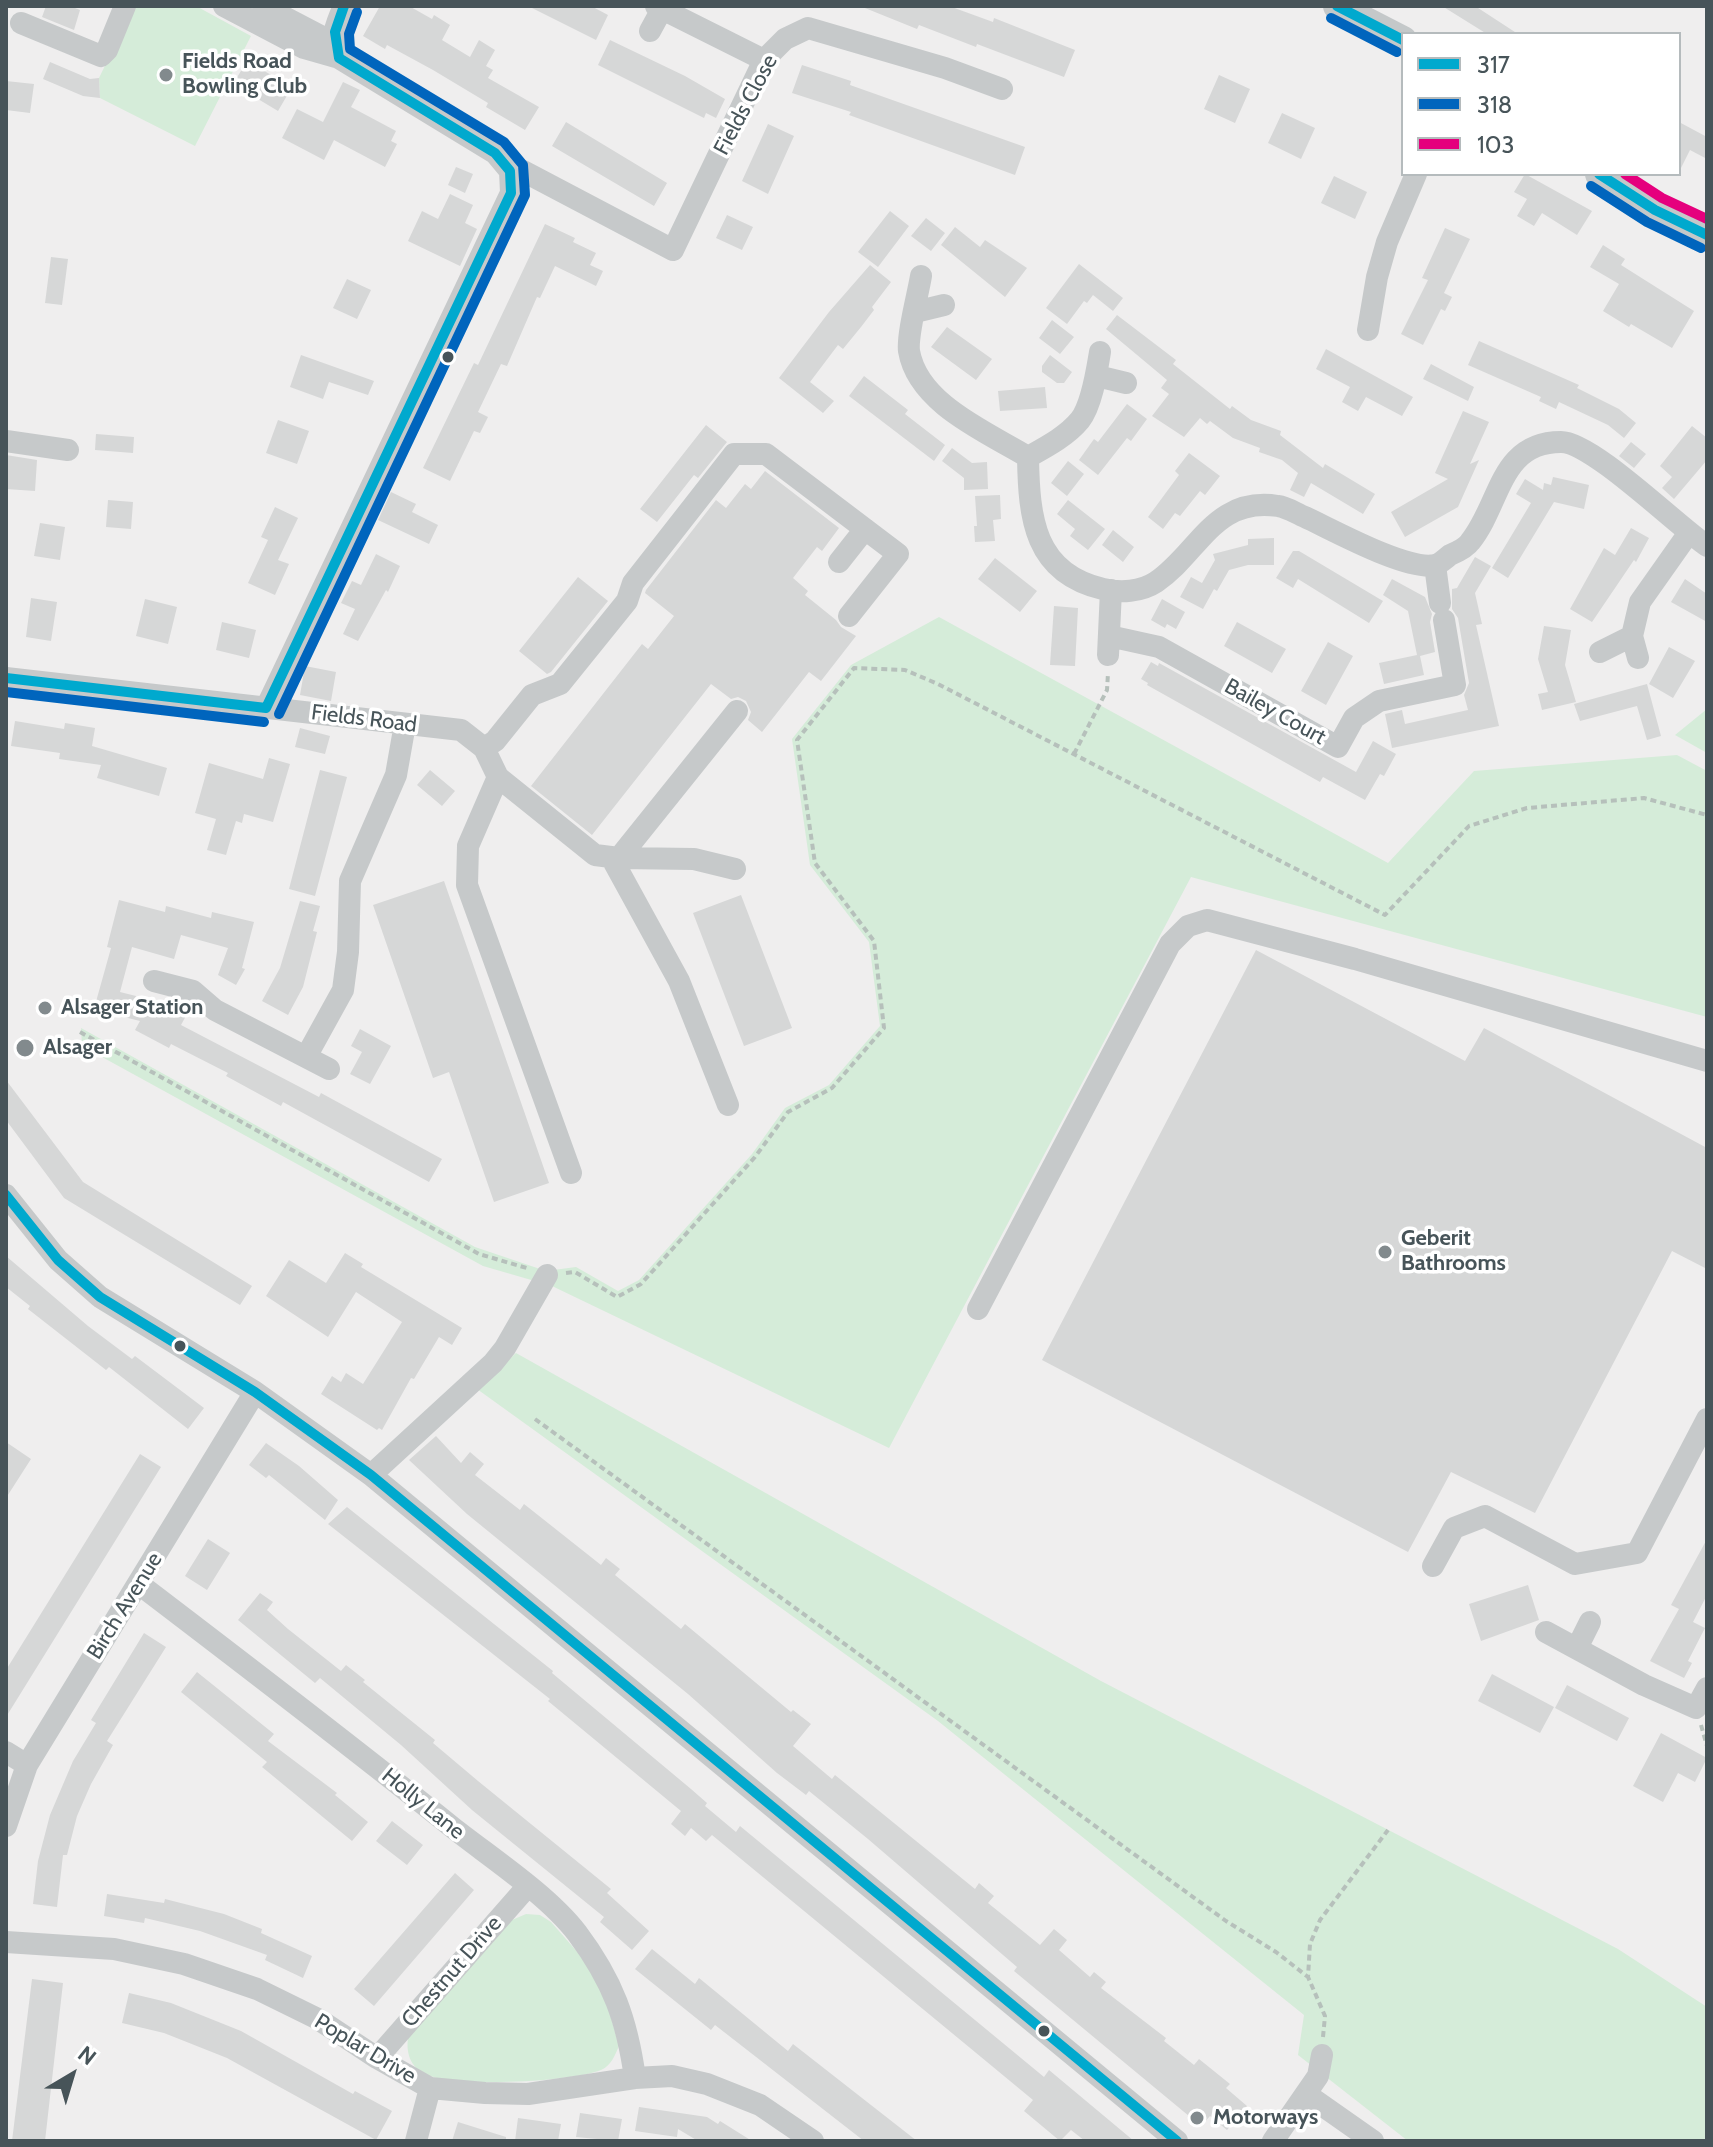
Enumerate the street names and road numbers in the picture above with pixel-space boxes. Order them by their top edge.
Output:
street label: Fields Close [709,50,783,160]
street label: Bailey Court [1220,673,1330,751]
street label: Fields Road [310,699,418,739]
street label: Birch Avenue [82,1548,168,1664]
street label: Holly Lane [376,1763,470,1845]
street label: Chestnut Drive [397,1911,507,2033]
street label: Poplar Drive [309,2008,421,2090]

